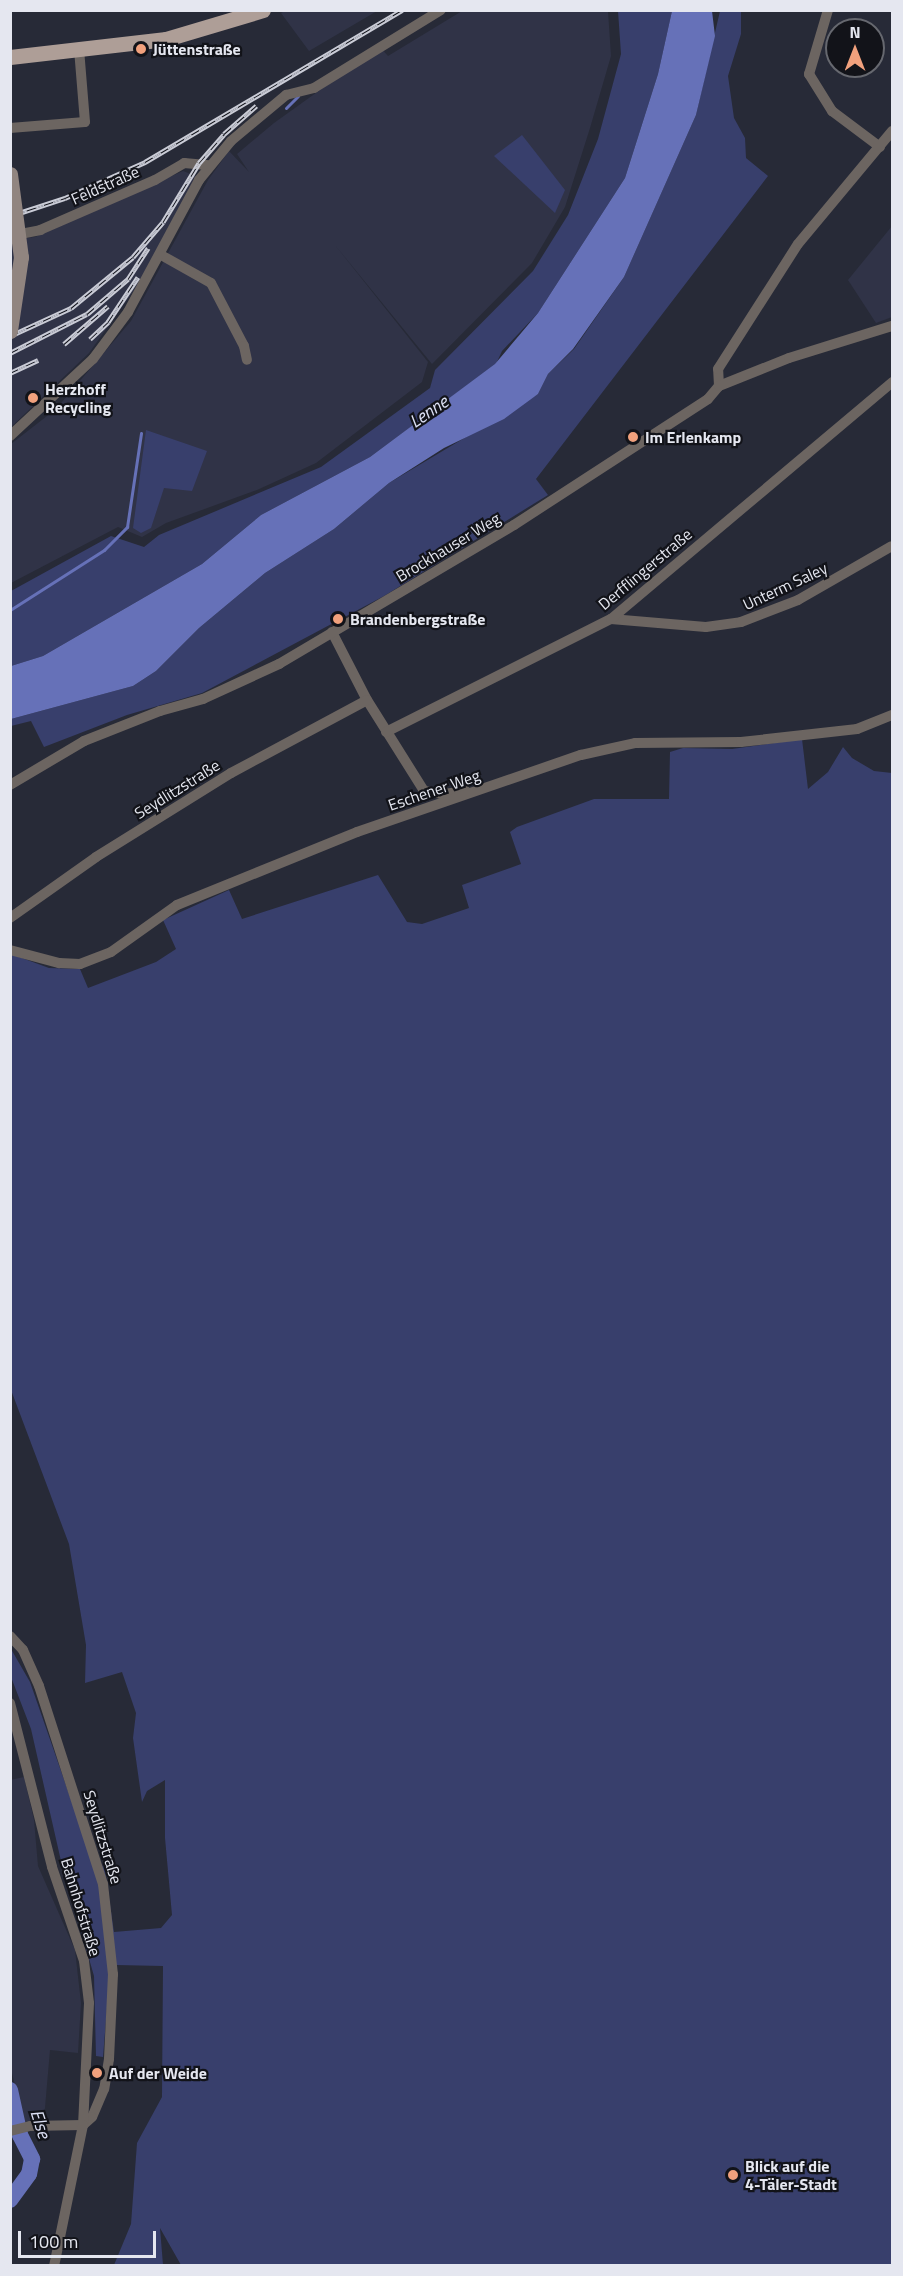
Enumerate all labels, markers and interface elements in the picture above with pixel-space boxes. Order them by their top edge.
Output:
north arrow [825,18,885,78]
text: N [849,20,861,44]
place label: Jüttenstraße [153,39,241,59]
marker: Jüttenstraße [134,42,148,56]
street label: Feldstraße [68,162,142,208]
place label: Herzhoff Recycling [45,379,111,417]
marker: Herzhoff Recycling [26,391,40,405]
water label: Lenne [406,391,452,433]
place label: Im Erlenkamp [645,427,741,447]
marker: Im Erlenkamp [626,430,640,444]
street label: Brockhauser Weg [392,508,504,586]
street label: Derfflingerstraße [594,524,696,614]
street label: Unterm Saley [740,558,830,614]
place label: Brandenbergstraße [350,609,485,629]
marker: Brandenbergstraße [331,612,345,626]
street label: Seydlitzstraße [131,755,223,823]
street label: Eschener Weg [386,765,482,815]
street label: Seydlitzstraße [80,1788,126,1886]
street label: Bahnhofstraße [57,1856,105,1958]
place label: Auf der Weide [109,2063,207,2083]
marker: Auf der Weide [90,2066,104,2080]
water label: Else [25,2107,55,2141]
place label: Blick auf die 4-Täler-Stadt [745,2156,837,2194]
marker: Blick auf die 4-Täler-Stadt [726,2168,740,2182]
scale bar [21,2219,159,2257]
text: 100 m [29,2228,78,2255]

